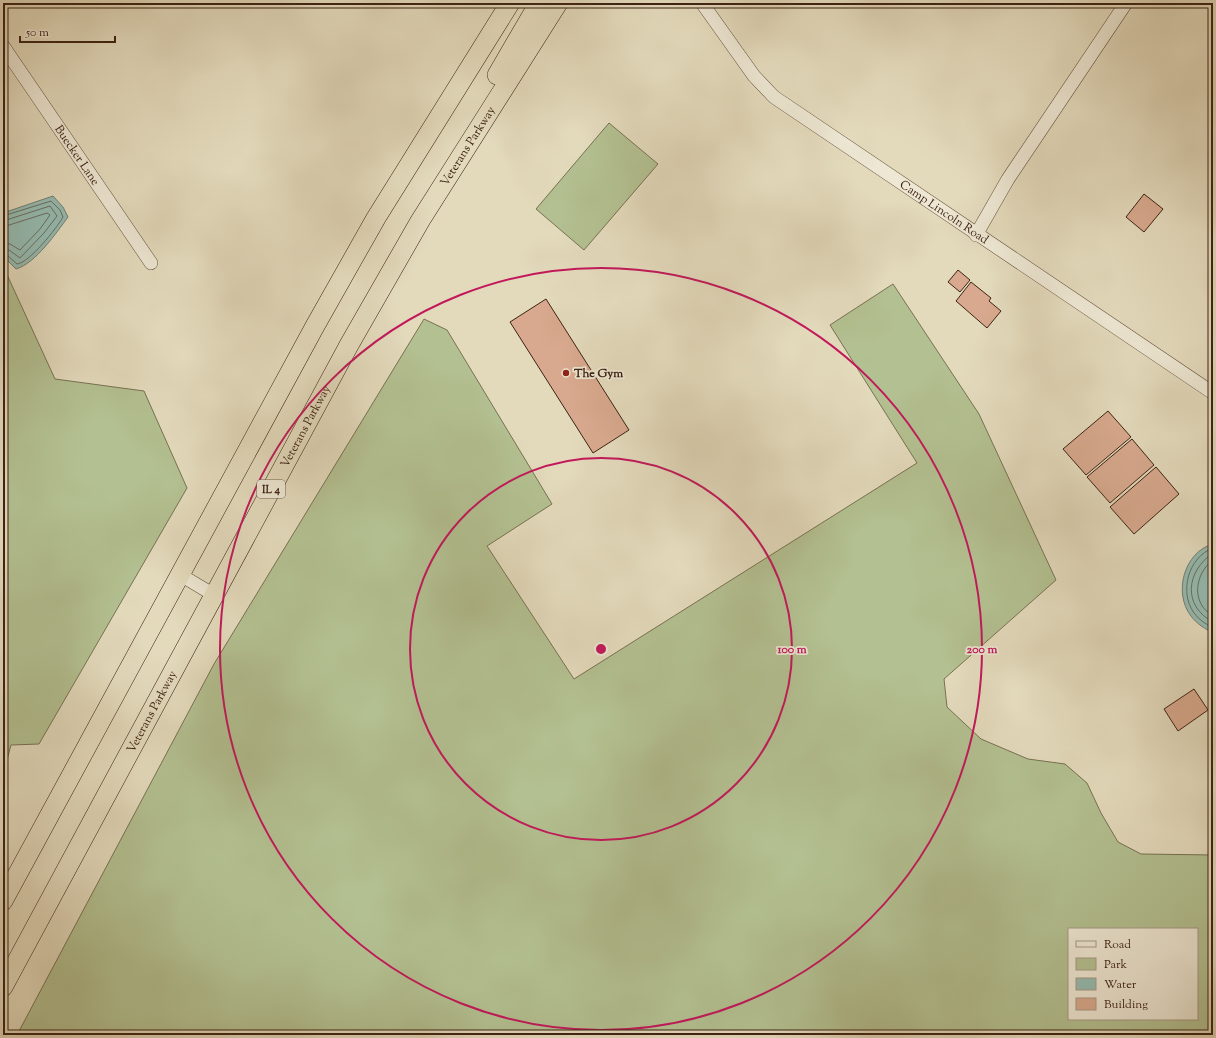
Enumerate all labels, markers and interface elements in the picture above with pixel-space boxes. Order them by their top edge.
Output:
scale bar [20,18,115,44]
text: 50 m [25,24,49,42]
street label: Veterans Parkway [436,103,500,190]
street label: Buecker Lane [49,122,104,190]
street label: Camp Lincoln Road [896,176,992,249]
place label: The Gym [573,365,623,383]
marker: The Gym [561,368,571,378]
street label: Veterans Parkway [277,382,336,471]
road number: IL 4 [257,480,285,498]
text: 100 m [776,641,807,659]
text: 200 m [967,641,997,659]
centre of rings [594,642,608,656]
street label: Veterans Parkway [123,667,182,756]
legend [1068,928,1198,1020]
text: Road [1104,936,1131,954]
text: Park [1104,956,1127,974]
text: Water [1104,976,1137,994]
text: Building [1104,996,1148,1014]

